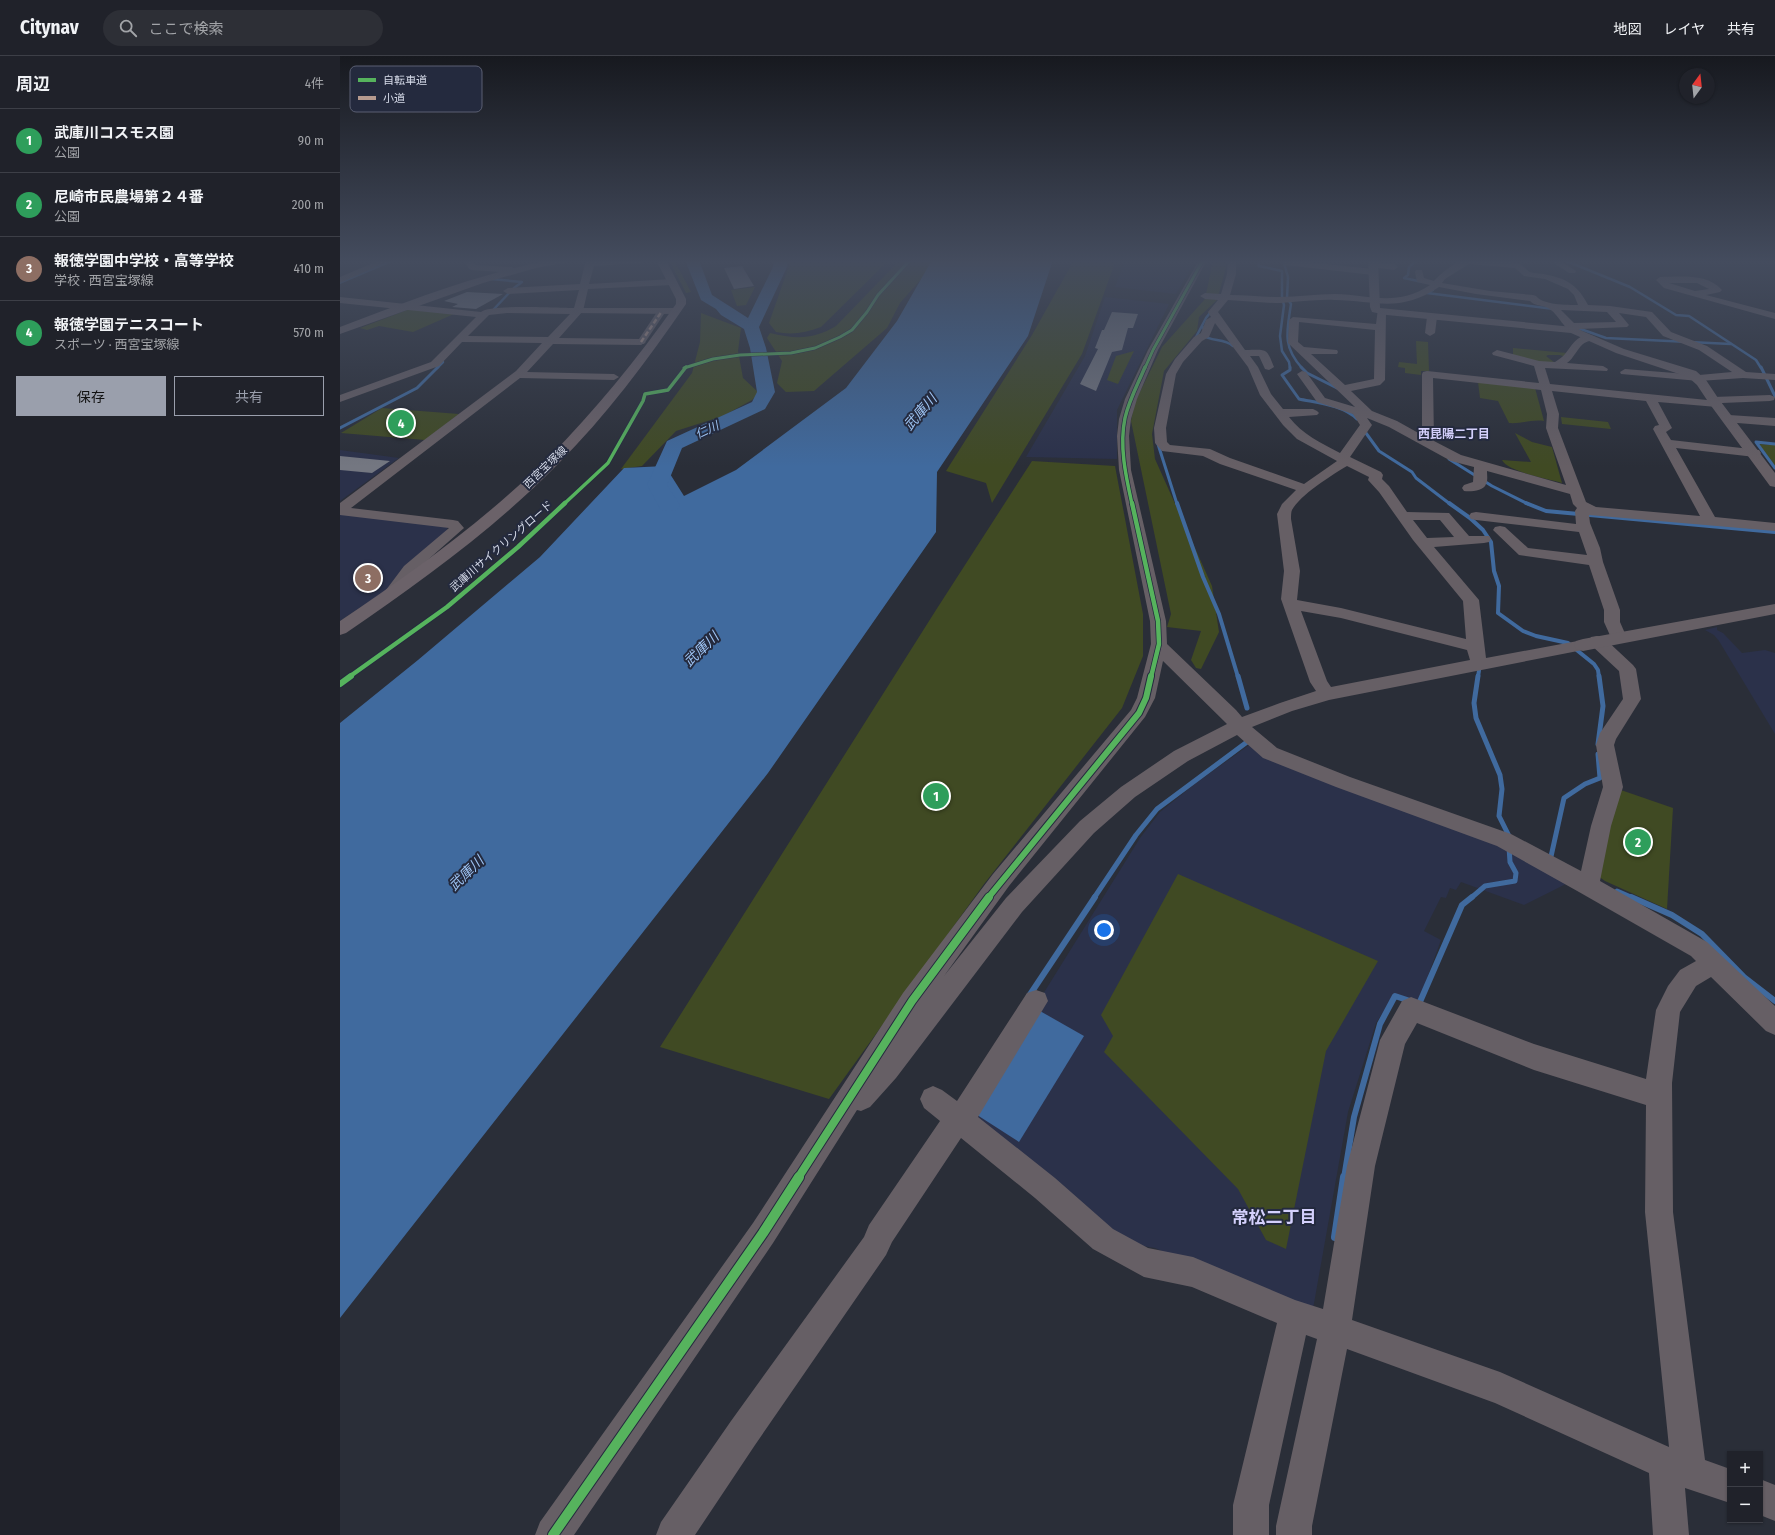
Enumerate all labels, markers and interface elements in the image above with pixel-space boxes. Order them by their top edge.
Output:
search box [103,10,383,46]
text: Citynav [20,16,79,39]
icon: search [117,17,139,39]
text: ここで検索 [149,20,224,38]
text: 地図 [1613,21,1641,38]
text: レイヤ [1663,21,1705,38]
text: 共有 [1727,21,1755,38]
legend [350,66,482,112]
north arrow [1679,68,1715,104]
text: 周辺 [16,74,50,95]
text: 自転車道 [383,74,427,87]
text: 4件 [305,76,324,91]
text: 小道 [383,92,405,105]
text: 武庫川コスモス園 [54,124,174,142]
text: 1 [26,133,32,148]
text: 90 m [298,133,324,148]
text: 公園 [54,145,80,160]
text: 尼崎市民農場第２４番 [54,188,204,206]
text: 2 [26,197,32,212]
text: 200 m [292,197,324,212]
text: 公園 [54,209,80,224]
text: 報徳学園中学校・高等学校 [54,252,234,270]
text: 3 [26,261,32,276]
text: 410 m [294,261,324,276]
text: 学校 · 西宮宝塚線 [54,273,154,288]
text: 報徳学園テニスコート [54,316,204,334]
text: 4 [26,325,32,340]
text: 570 m [293,325,324,340]
text: スポーツ · 西宮宝塚線 [54,337,180,352]
button: 保存 [16,376,166,416]
button: 共有 [174,376,324,416]
water label: 武庫川 [900,389,942,434]
pin: 4 [388,408,414,438]
water label: 仁川 [693,418,723,441]
district label: 西昆陽二丁目 [1418,427,1490,441]
street label: 西宮宝塚線 [521,444,570,491]
street label: 武庫川サイクリングロード [447,498,555,595]
pin: 3 [355,563,381,593]
water label: 武庫川 [680,627,724,670]
pin: 1 [923,781,949,811]
pin: 2 [1625,827,1651,857]
water label: 武庫川 [445,851,489,894]
your location [1094,920,1114,940]
district label: 常松二丁目 [1232,1207,1317,1228]
map controls [1727,1451,1763,1523]
button: + [1727,1451,1763,1487]
button: − [1727,1487,1763,1523]

